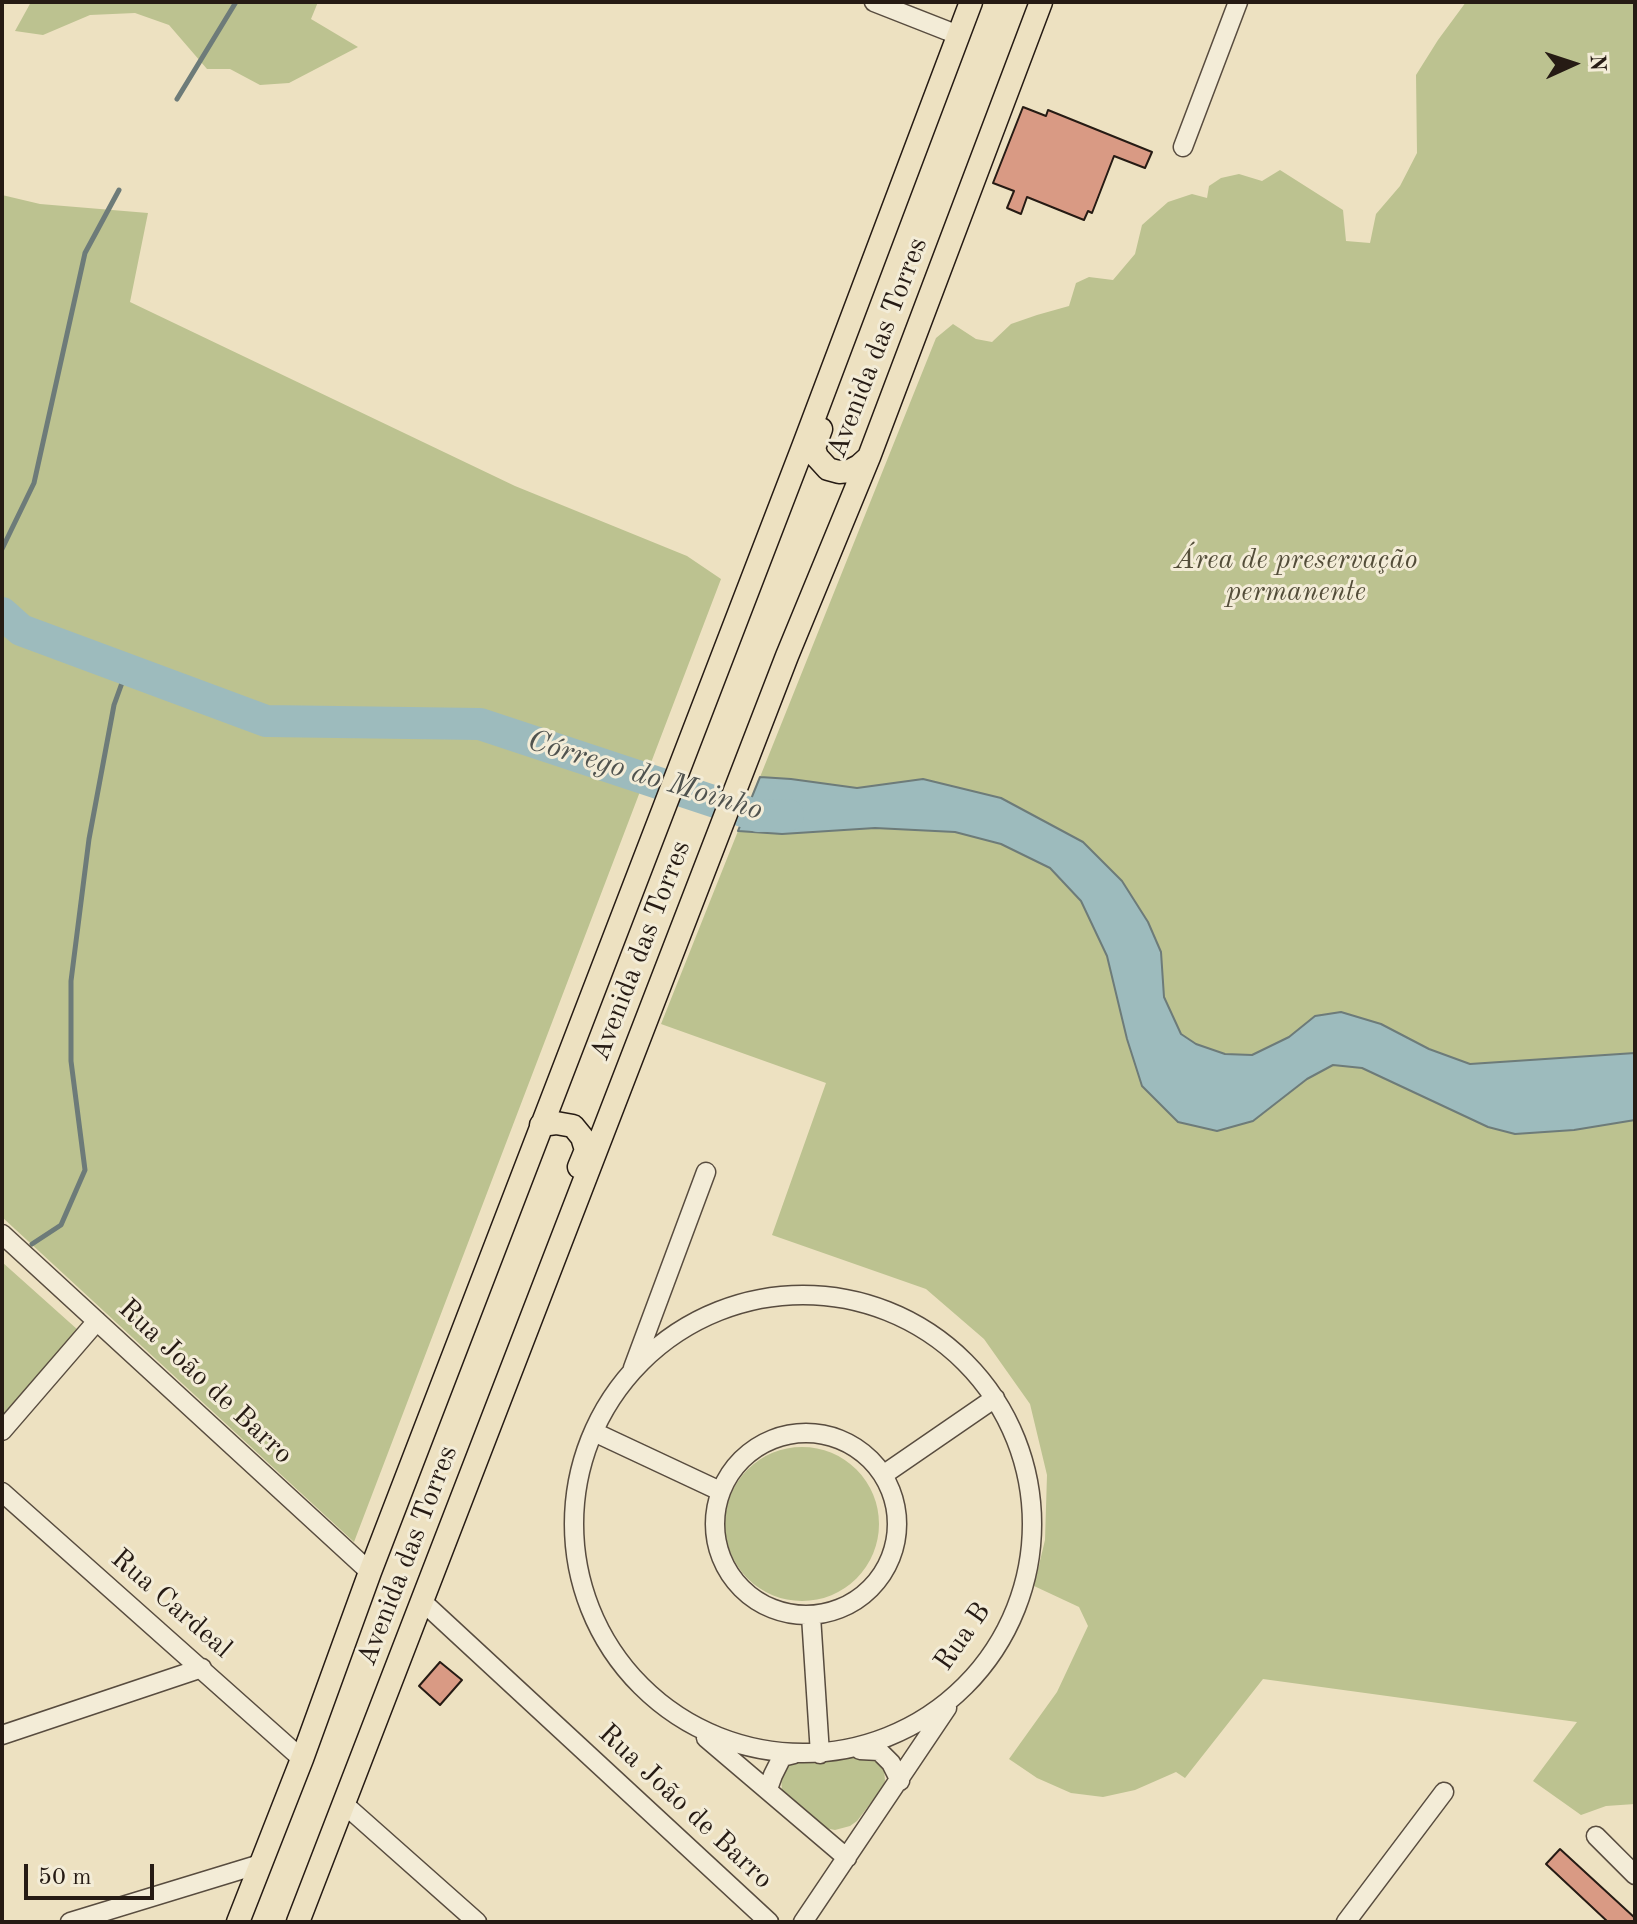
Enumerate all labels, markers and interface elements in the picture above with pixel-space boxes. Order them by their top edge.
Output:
north arrow [1533,24,1613,104]
text: N [1586,54,1608,72]
street label: Avenida das Torres [821,233,935,463]
park label: Área de preservação permanente [1175,544,1417,610]
water label: Córrego do Moinho [523,723,767,829]
street label: Avenida das Torres [584,836,698,1066]
street label: Rua João de Barro [111,1292,299,1472]
street label: Avenida das Torres [351,1441,465,1671]
street label: Rua Cardeal [104,1542,238,1666]
street label: Rua B [927,1596,999,1678]
street label: Rua João de Barro [591,1717,779,1897]
scale bar [28,1848,158,1898]
text: 50 m [38,1866,92,1890]

